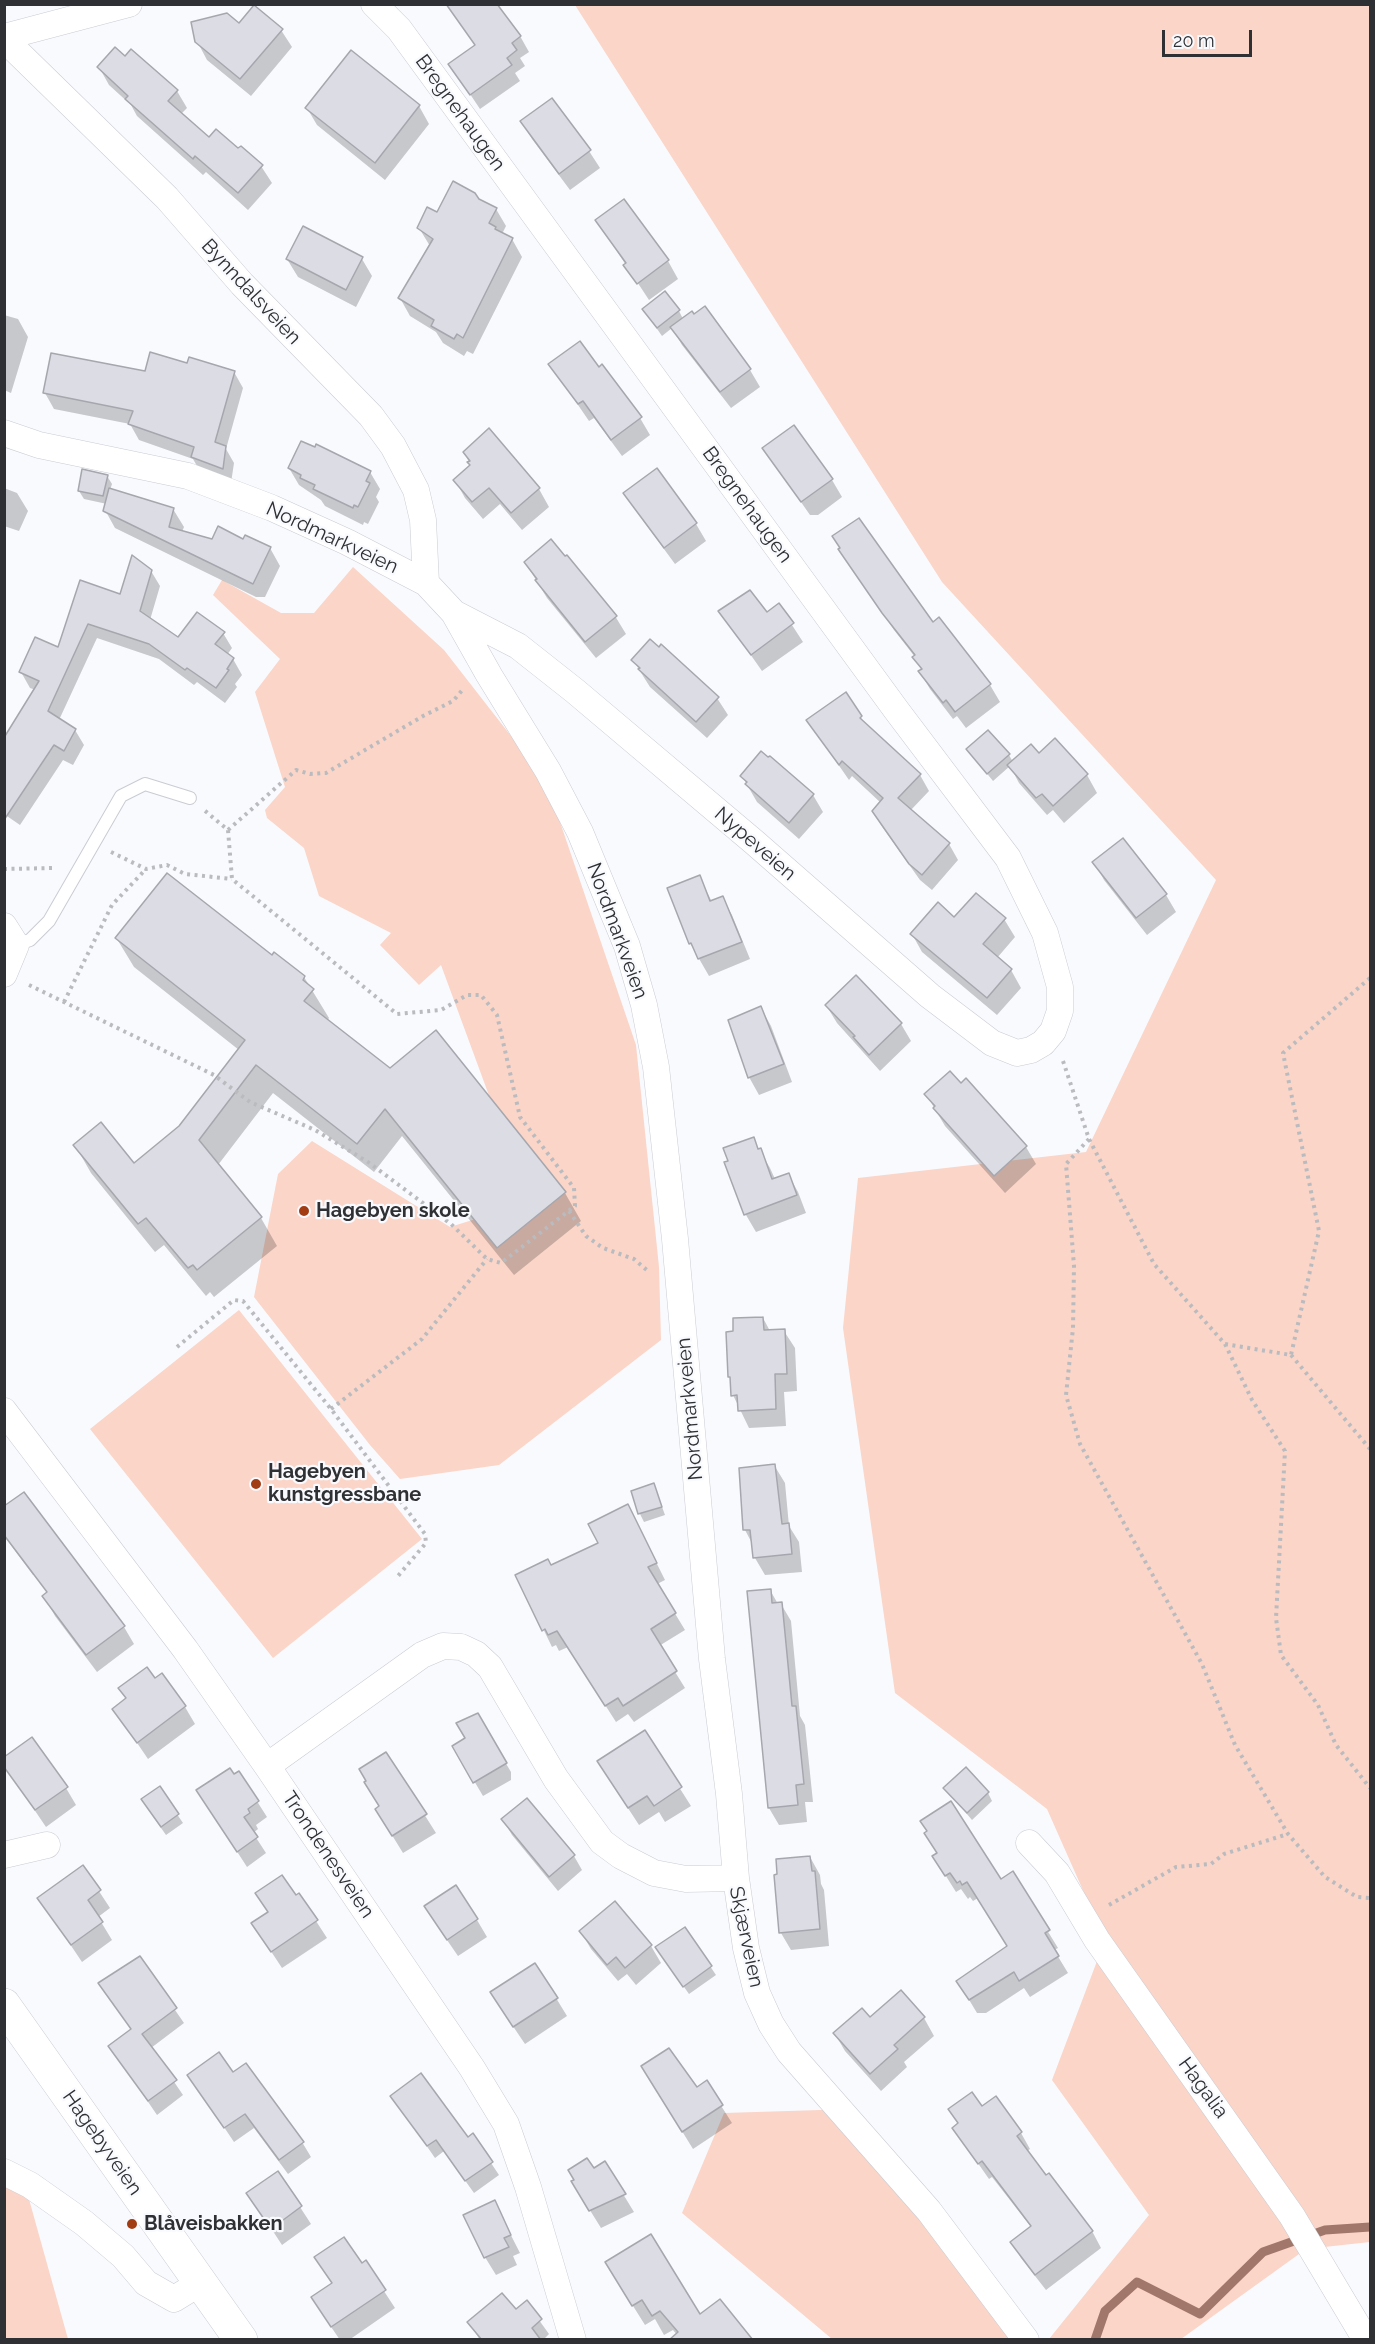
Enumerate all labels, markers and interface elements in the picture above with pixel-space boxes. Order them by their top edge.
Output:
scale bar [1165,18,1255,56]
text: 20 m [1173,30,1215,51]
street label: Bregnehaugen [410,50,510,176]
street label: Bynndalsveien [196,234,306,350]
street label: Bregnehaugen [697,442,797,568]
street label: Nordmarkveien [262,497,402,579]
street label: Nypeveien [709,802,801,886]
street label: Nordmarkveien [581,860,653,1002]
place label: Hagebyen skole [316,1199,470,1223]
marker: Hagebyen skole [297,1204,311,1218]
street label: Nordmarkveien [672,1337,708,1481]
place label: Hagebyen kunstgressbane [268,1460,421,1507]
marker: Hagebyen kunstgressbane [249,1477,263,1491]
street label: Trondenesveien [277,1787,379,1923]
street label: Skjærveien [724,1884,768,1990]
street label: Hagalia [1173,2053,1233,2123]
street label: Hagebyveien [57,2086,147,2200]
place label: Blåveisbakken [144,2212,283,2236]
marker: Blåveisbakken [125,2217,139,2231]

